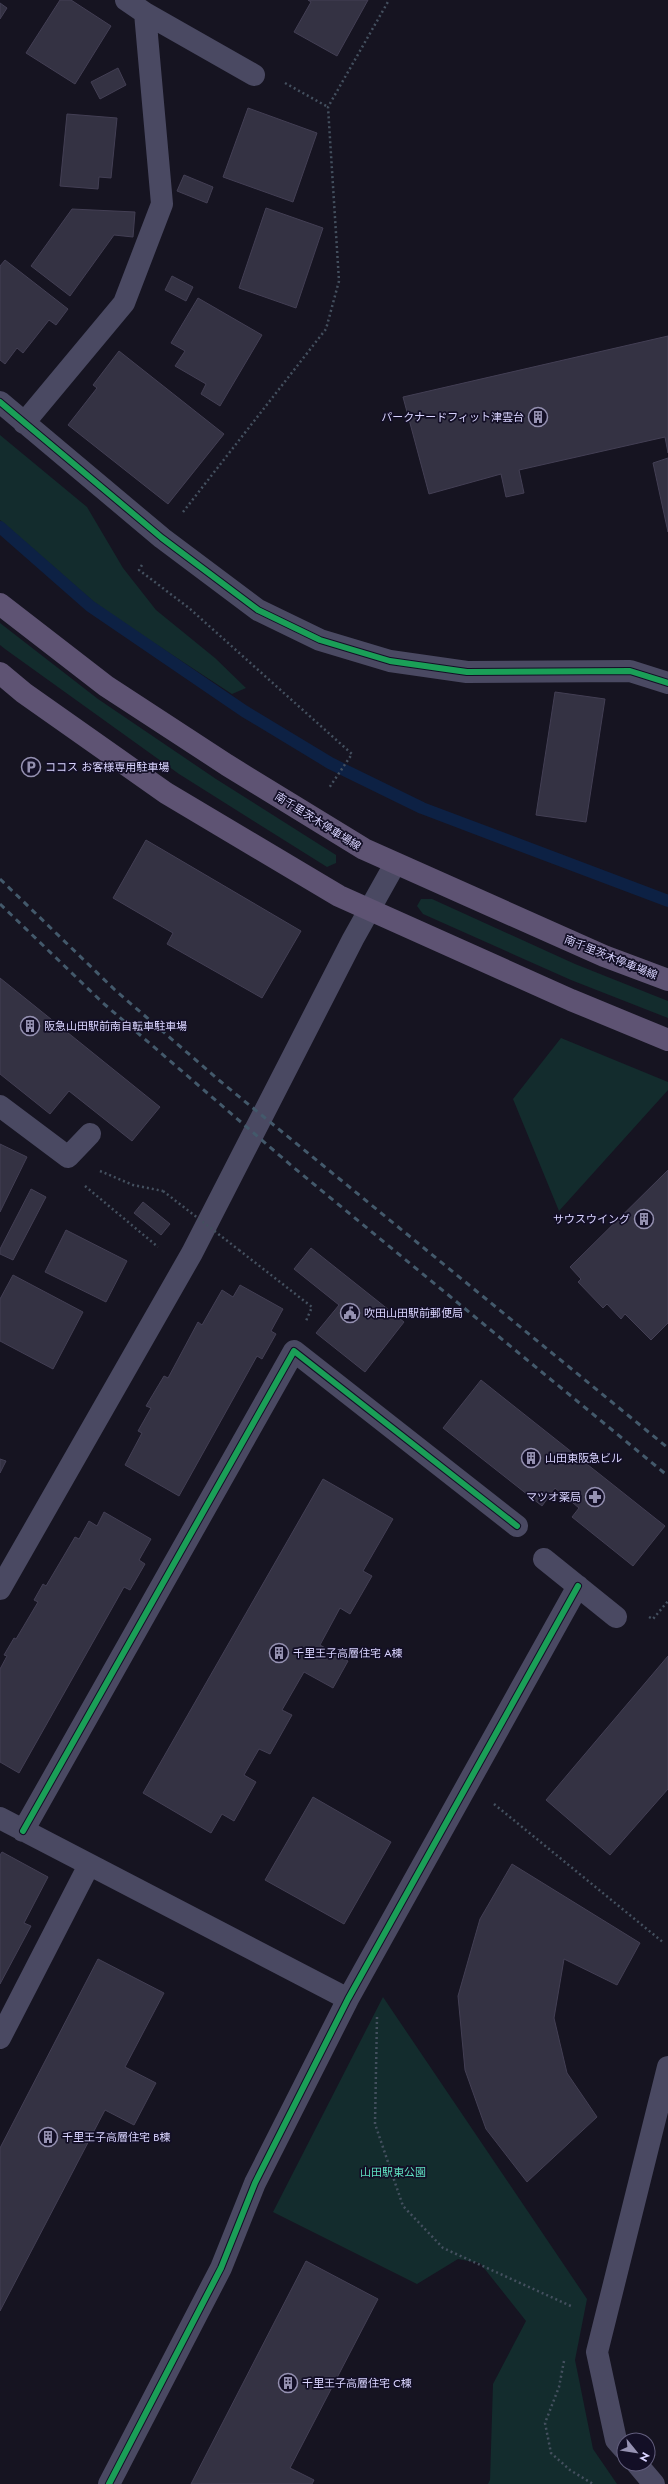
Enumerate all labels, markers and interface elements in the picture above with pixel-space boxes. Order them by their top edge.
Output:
building icon: パークナードフィット津雲台 [527,406,549,428]
place label: パークナードフィット津雲台 [381,409,524,425]
parking icon: ココス お客様専用駐車場 [20,756,42,778]
place label: ココス お客様専用駐車場 [45,759,169,775]
street label: 南千里茨木停車場線 [272,788,364,854]
street label: 南千里茨木停車場線 [562,931,660,983]
building icon: 阪急山田駅前南自転車駐車場 [19,1015,41,1037]
place label: 阪急山田駅前南自転車駐車場 [44,1018,187,1034]
building icon: サウスウイング [633,1208,655,1230]
place label: サウスウイング [553,1211,630,1227]
public building icon: 吹田山田駅前郵便局 [339,1302,361,1324]
place label: 吹田山田駅前郵便局 [364,1305,463,1321]
building icon: 山田東阪急ビル [520,1447,542,1469]
place label: 山田東阪急ビル [545,1450,622,1466]
pharmacy icon: マツオ薬局 [584,1486,606,1508]
place label: マツオ薬局 [526,1489,581,1505]
building icon: 千里王子高層住宅 A棟 [268,1642,290,1664]
place label: 千里王子高層住宅 A棟 [293,1645,403,1661]
building icon: 千里王子高層住宅 B棟 [37,2126,59,2148]
place label: 千里王子高層住宅 B棟 [62,2129,170,2145]
park label: 山田駅東公園 [360,2164,426,2180]
building icon: 千里王子高層住宅 C棟 [277,2372,299,2394]
place label: 千里王子高層住宅 C棟 [302,2375,412,2391]
north arrow [616,2432,656,2472]
text: N [636,2449,654,2465]

